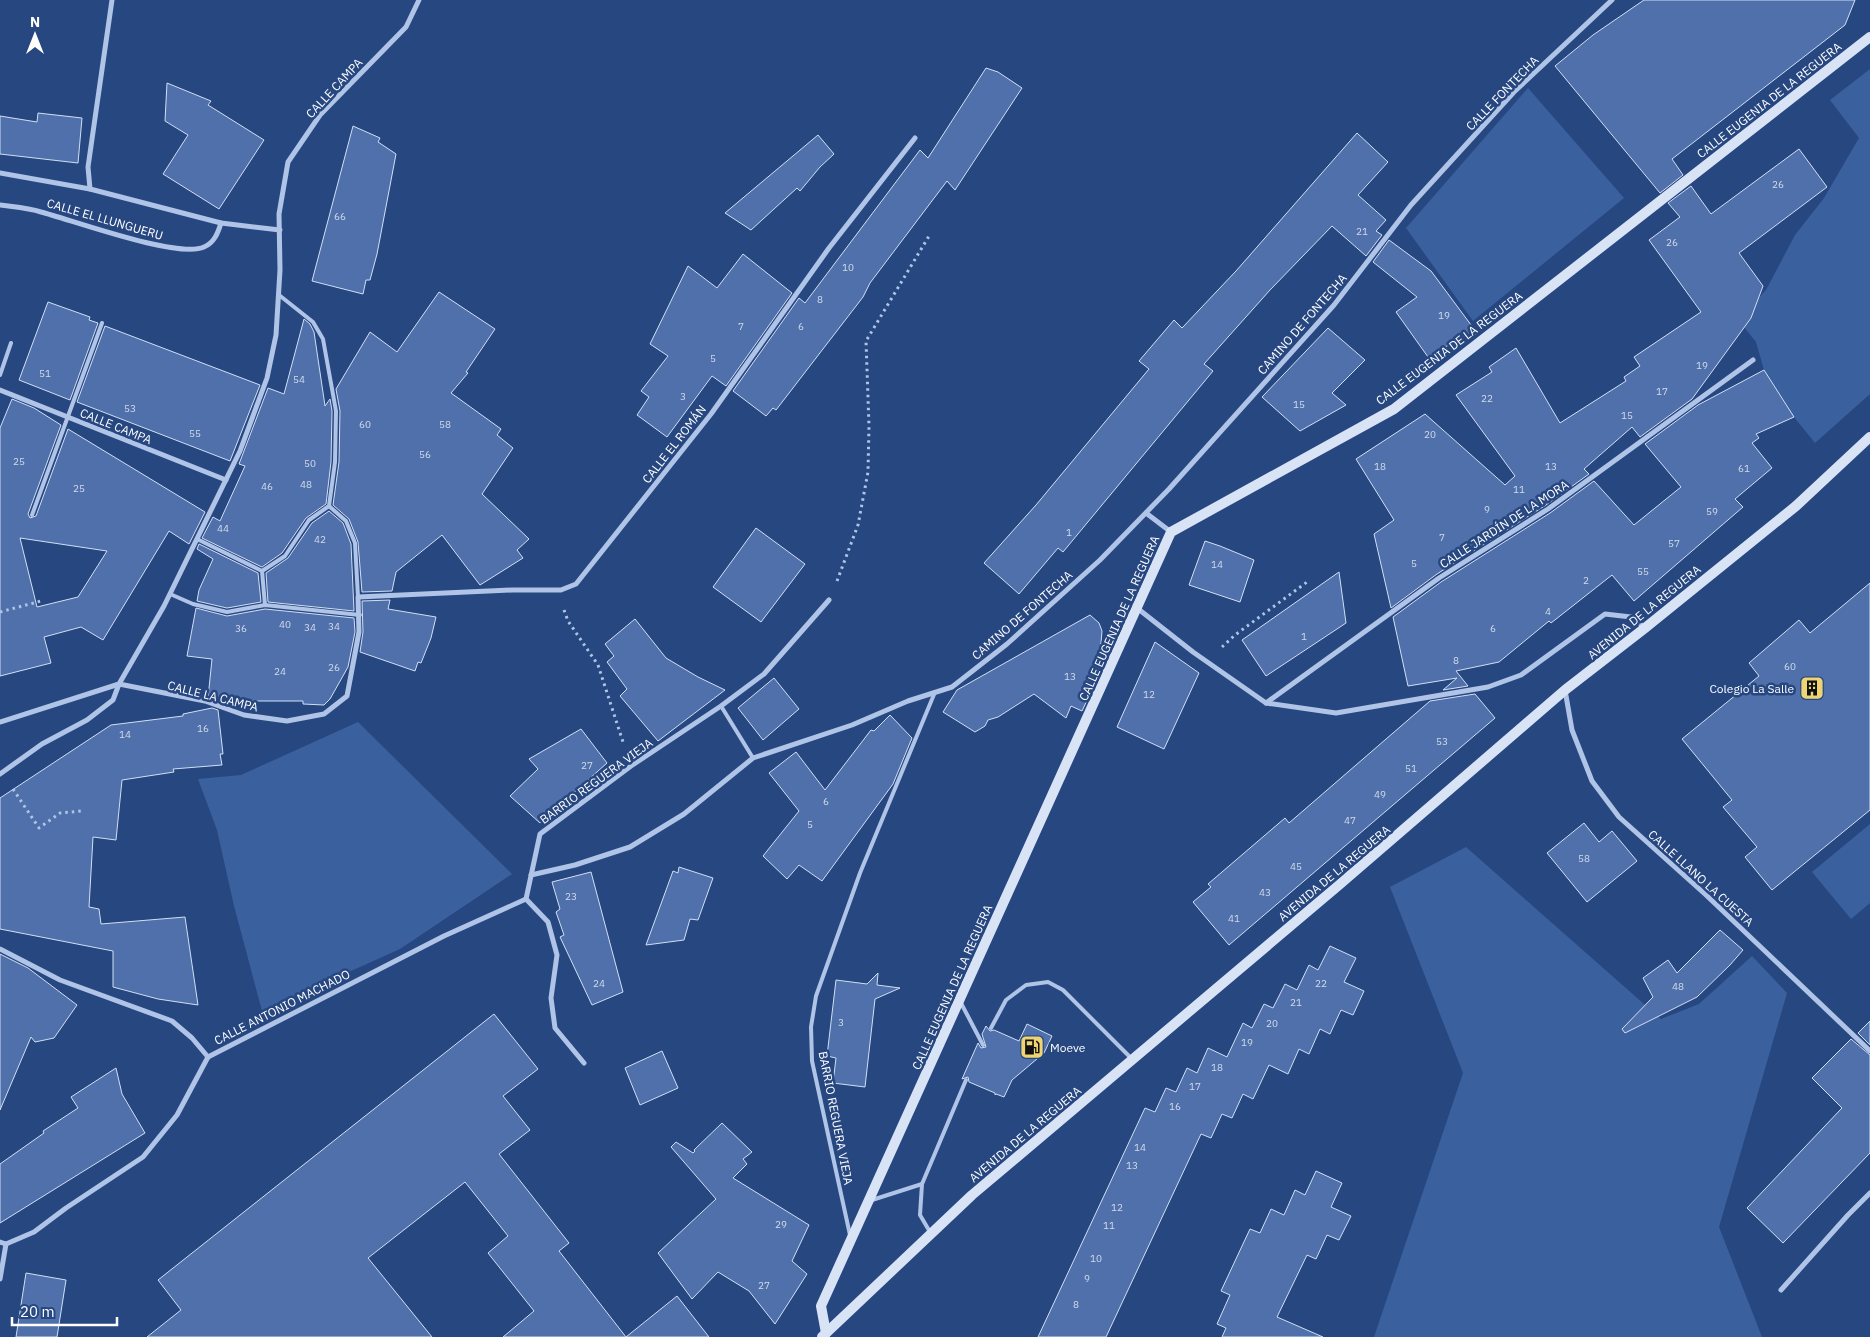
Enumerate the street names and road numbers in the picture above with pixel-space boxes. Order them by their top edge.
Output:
street label: CALLE EUGENIA DE LA REGUERA [1694,39,1845,161]
street label: CALLE FONTECHA [1463,52,1542,133]
street label: CALLE CAMPA [302,55,366,121]
street label: CALLE EL LLUNGUERU [45,195,165,243]
street label: CAMINO DE FONTECHA [1254,270,1350,377]
street label: CALLE EUGENIA DE LA REGUERA [1373,288,1525,408]
street label: CALLE EL ROMÁN [639,402,709,486]
street label: CALLE CAMPA [78,405,154,447]
street label: CALLE JARDÍN DE LA MORA [1437,476,1572,571]
street label: CALLE EUGENIA DE LA REGUERA [1076,533,1162,703]
street label: AVENIDA DE LA REGUERA [1584,561,1704,662]
street label: CAMINO DE FONTECHA [969,567,1076,663]
street label: CALLE LA CAMPA [166,677,260,715]
street label: BARRIO REGUERA VIEJA [537,735,656,827]
street label: AVENIDA DE LA REGUERA [1275,822,1393,924]
street label: CALLE LLANO LA CUESTA [1645,827,1757,930]
street label: CALLE EUGENIA DE LA REGUERA [909,902,995,1072]
street label: CALLE ANTONIO MACHADO [212,966,352,1048]
street label: BARRIO REGUERA VIEJA [816,1050,856,1186]
street label: AVENIDA DE LA REGUERA [966,1083,1084,1185]

